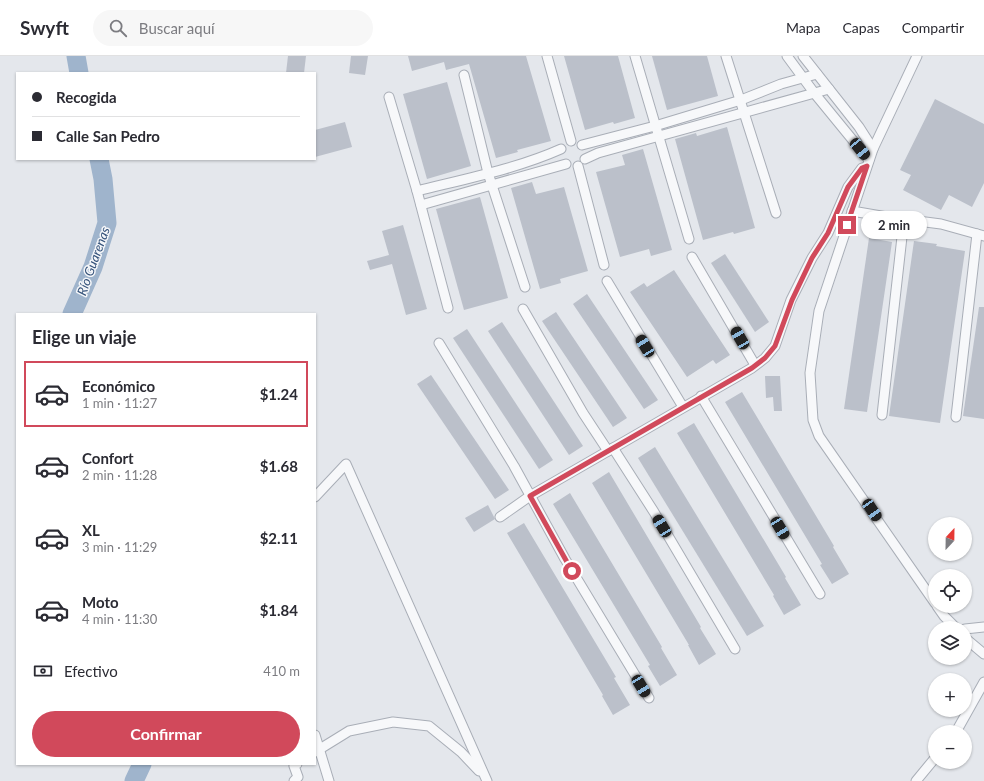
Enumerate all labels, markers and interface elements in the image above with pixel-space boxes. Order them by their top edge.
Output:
search box [93,10,373,46]
text: Swyft [20,16,69,39]
icon: search [107,17,129,39]
text: Buscar aquí [139,19,215,37]
text: Mapa [786,19,821,36]
text: Capas [843,19,880,36]
text: Compartir [902,19,964,36]
text: Recogida [56,88,117,106]
text: Calle San Pedro [56,127,160,145]
car [848,136,872,162]
callout: 2 min [861,211,927,239]
route end [838,216,856,234]
text: 2 min [878,217,910,233]
water label: Río Guarenas [73,225,113,297]
car [729,325,751,351]
text: Elige un viaje [32,326,136,348]
car [634,333,656,359]
icon: car [34,376,70,412]
text: Económico [82,377,155,395]
text: $1.24 [260,385,298,403]
text: 1 min · 11:27 [82,395,157,411]
icon: car [34,448,70,484]
text: Confort [82,449,134,467]
text: $1.68 [260,457,298,475]
text: 2 min · 11:28 [82,467,157,483]
car [860,497,884,523]
car [651,513,673,539]
car [769,515,791,541]
north arrow [928,517,972,561]
map controls [928,517,972,769]
icon: car [34,520,70,556]
text: XL [82,521,100,539]
text: $2.11 [260,529,298,547]
text: 3 min · 11:29 [82,539,157,555]
route start [563,562,581,580]
button: locate [928,569,972,613]
icon: car [34,592,70,628]
text: Moto [82,593,119,611]
text: $1.84 [260,601,298,619]
text: 4 min · 11:30 [82,611,157,627]
button: layers [928,621,972,665]
icon: cash [32,660,54,682]
text: Efectivo [64,662,118,680]
text: 410 m [263,663,300,679]
car [630,673,652,699]
button: + [928,673,972,717]
button: Confirmar [32,711,300,757]
button: − [928,725,972,769]

